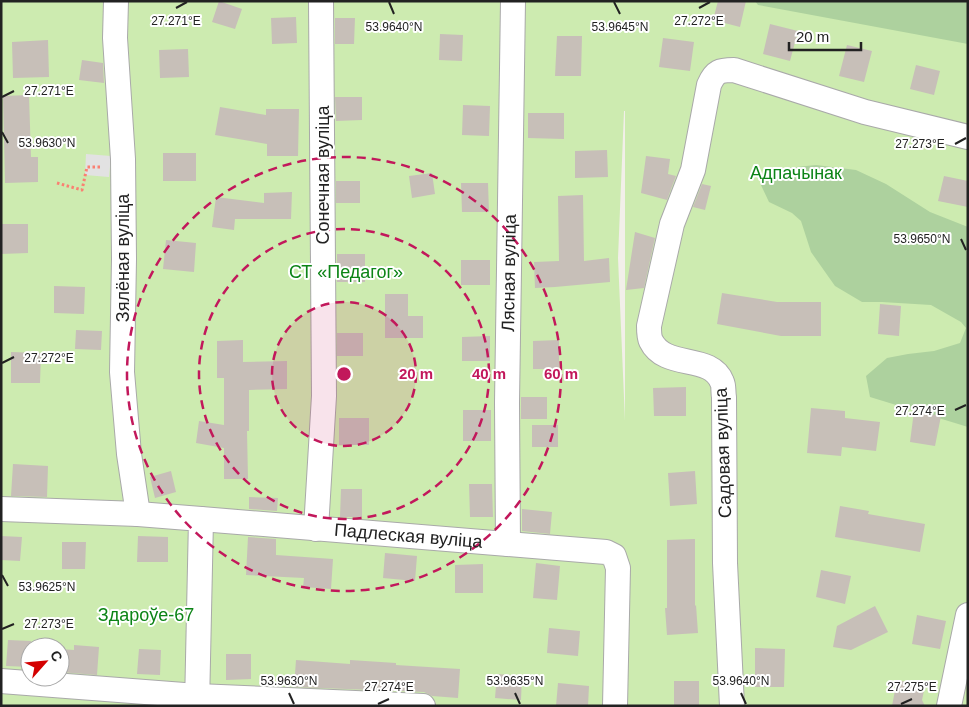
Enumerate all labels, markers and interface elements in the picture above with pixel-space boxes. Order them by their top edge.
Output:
text: 27.271°E [151,14,201,28]
text: 27.272°E [674,14,724,28]
text: 53.9640°N [366,20,422,34]
text: 53.9645°N [592,20,648,34]
scale bar [789,20,862,52]
text: 20 m [796,28,829,45]
text: 27.271°E [24,84,74,98]
street label: Сонечная вуліца [313,105,333,245]
text: 53.9630°N [19,136,75,150]
text: 27.273°E [895,137,945,151]
park label: Адпачынак [750,163,842,183]
street label: Зялёная вуліца [113,193,133,322]
street label: Лясная вуліца [498,213,520,332]
text: 53.9650°N [894,232,950,246]
park label: СТ «Педагог» [289,262,403,282]
text: 27.272°E [24,351,74,365]
centre of rings [335,365,353,383]
text: 20 m [399,365,433,382]
text: 40 m [472,365,506,382]
text: 60 m [544,365,578,382]
street label: Садовая вуліца [711,386,735,519]
text: 27.274°E [895,404,945,418]
street label: Падлеская вуліца [333,520,484,552]
text: 53.9625°N [19,580,75,594]
park label: Здароўе-67 [98,605,194,625]
text: 27.273°E [24,617,74,631]
north arrow [20,637,70,687]
text: С [47,648,66,664]
text: 53.9630°N [261,674,317,688]
text: 53.9635°N [487,674,543,688]
text: 53.9640°N [713,674,769,688]
text: 27.274°E [364,680,414,694]
text: 27.275°E [887,680,937,694]

